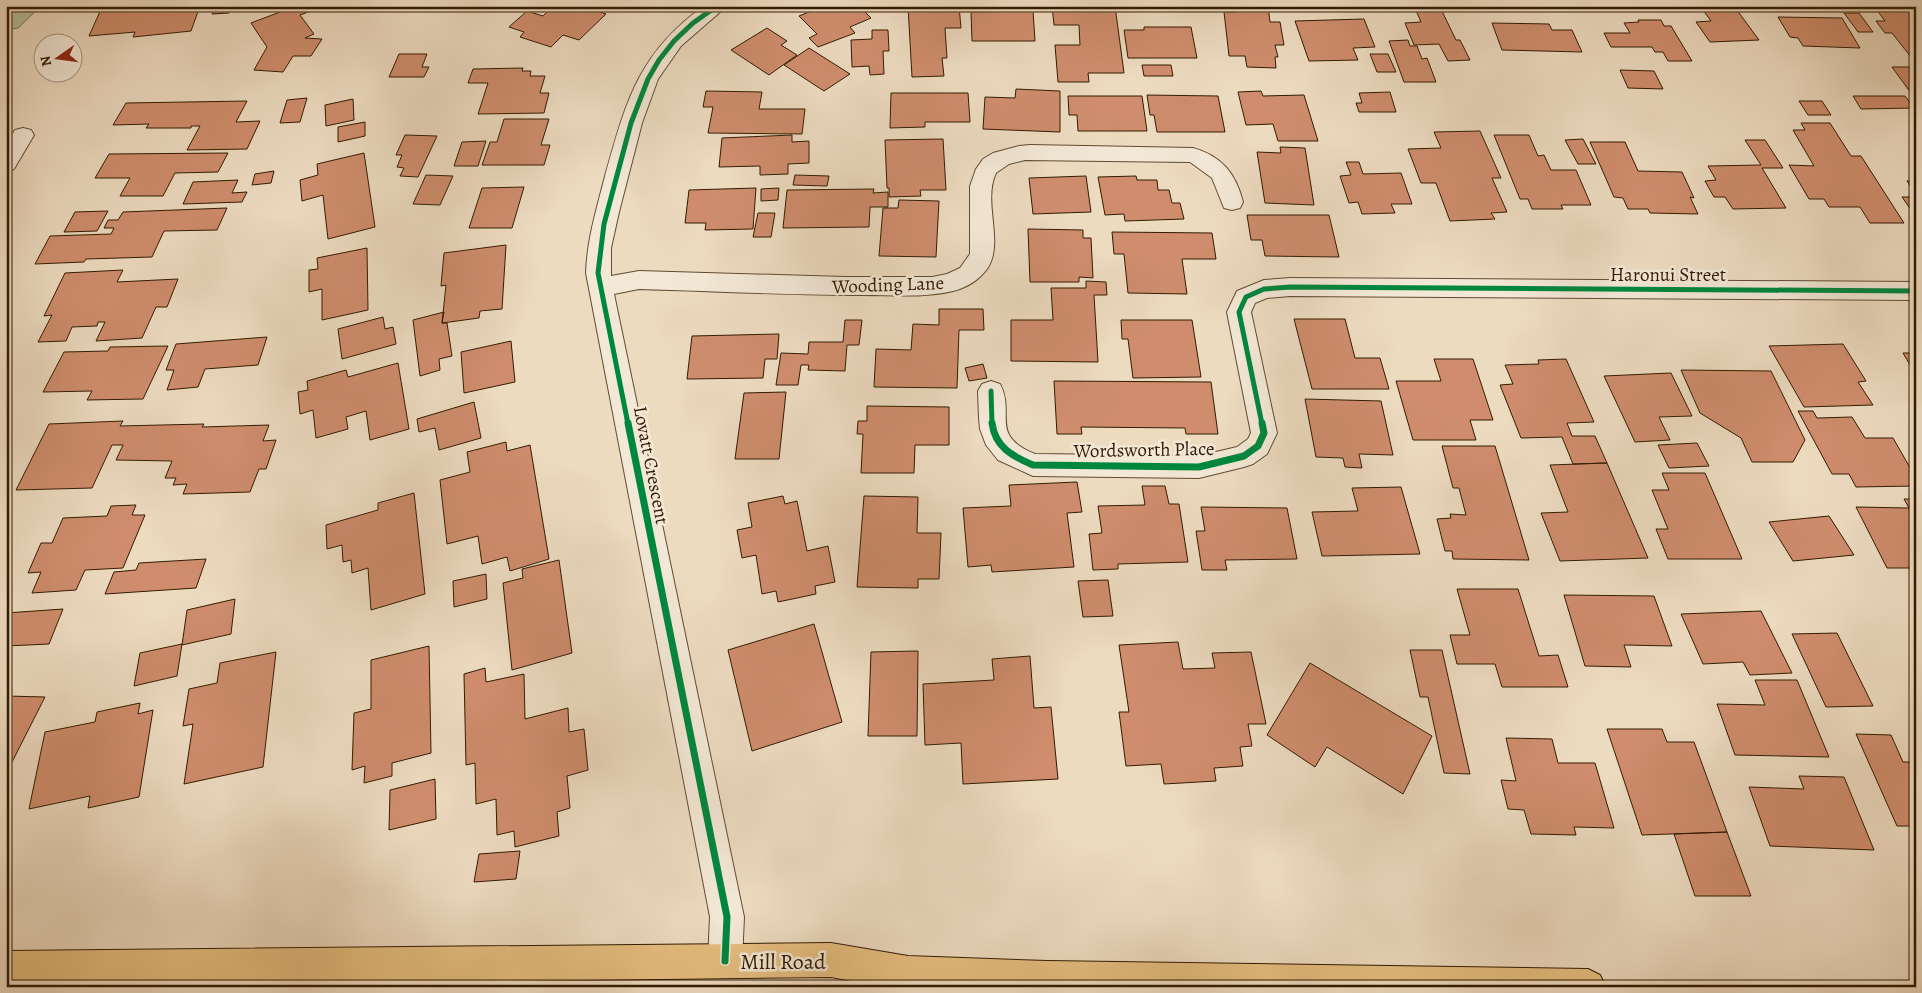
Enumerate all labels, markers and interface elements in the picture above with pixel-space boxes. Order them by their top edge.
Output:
north arrow [32,32,82,82]
text: N [35,54,56,68]
street label: Haronui Street [1610,262,1726,288]
street label: Wooding Lane [831,270,944,300]
street label: Lovatt Crescent [627,404,675,526]
street label: Wordsworth Place [1072,436,1215,464]
street label: Mill Road [740,947,826,977]

